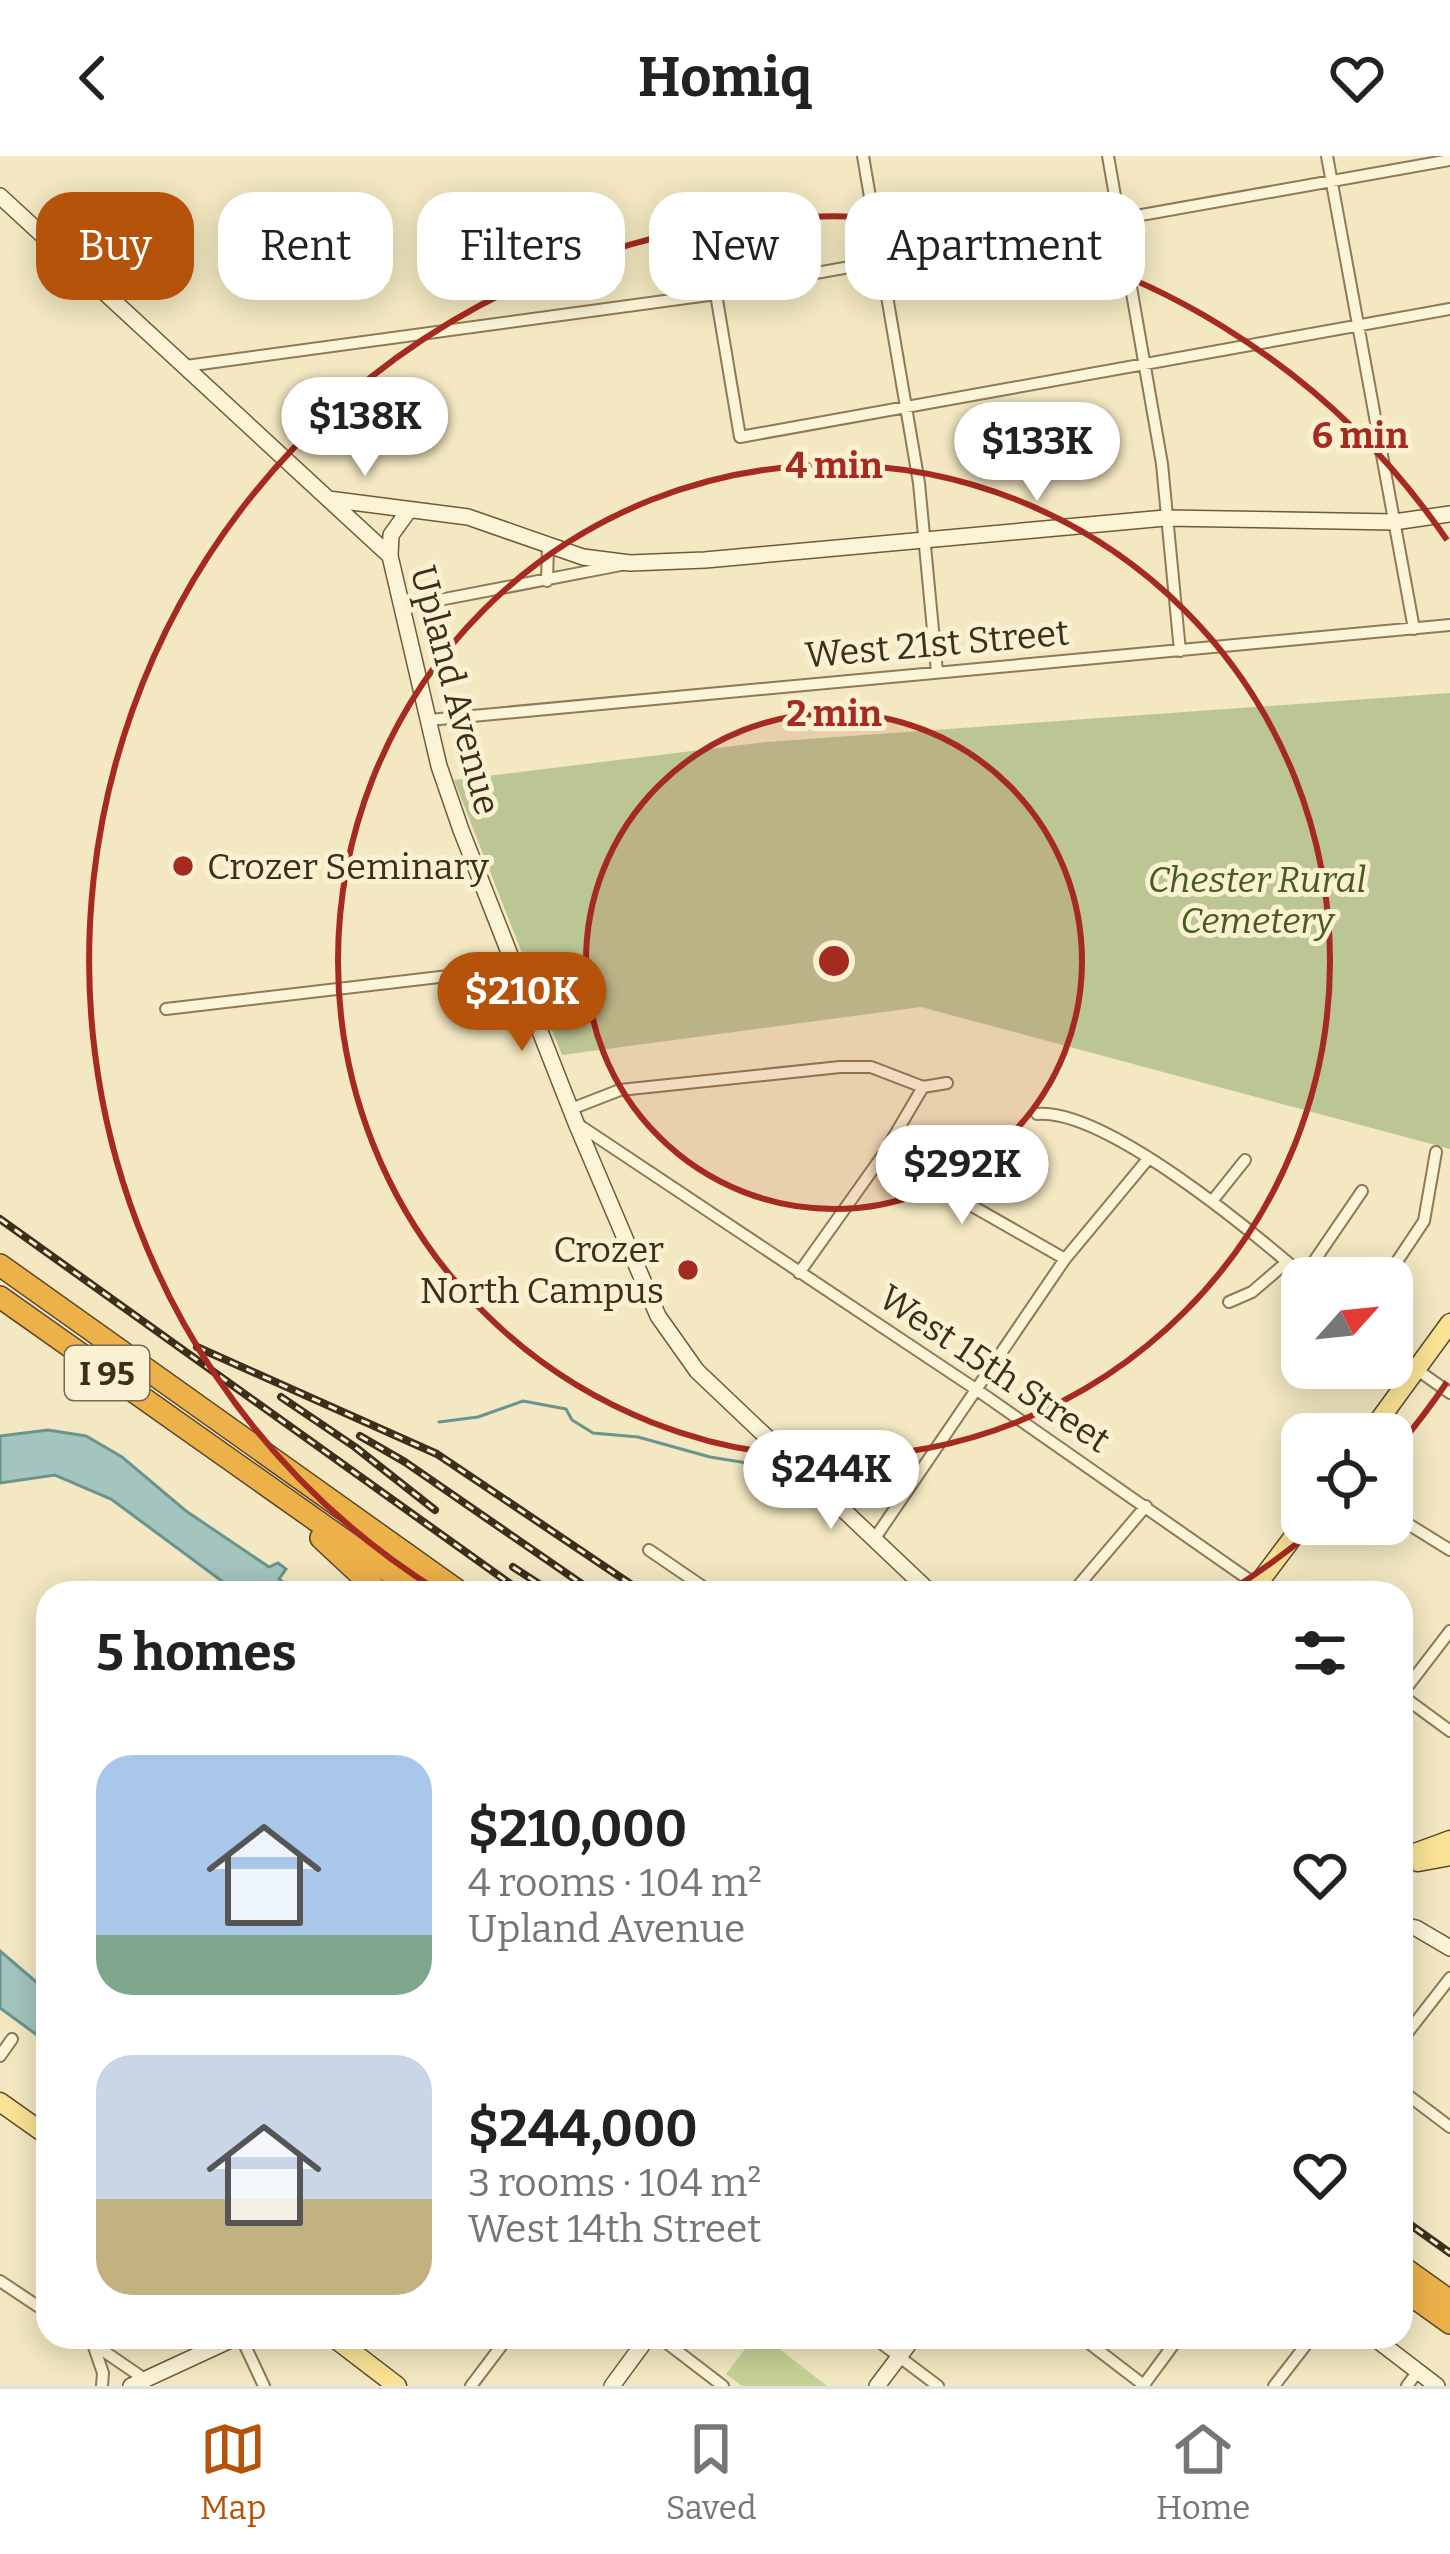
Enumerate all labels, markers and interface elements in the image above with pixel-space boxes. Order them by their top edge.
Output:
icon: back [60,45,126,111]
icon: heart [1324,45,1390,111]
text: Homiq [638,46,812,110]
chip: Buy [36,192,194,300]
chip: Rent [218,192,393,300]
chip: Filters [417,192,625,300]
chip: New [649,192,821,300]
chip: Apartment [845,192,1145,300]
pin: $138K [281,377,449,479]
text: $138K [308,393,422,439]
pin: $133K [953,402,1121,504]
text: 6 min [1312,414,1408,458]
text: $133K [981,418,1093,464]
text: 4 min [785,444,883,488]
street label: Upland Avenue [401,561,509,820]
street label: West 21st Street [803,611,1071,677]
text: 2 min [786,692,882,736]
place label: Crozer Seminary [207,845,490,889]
marker: Crozer Seminary [170,853,196,879]
park label: Chester Rural Cemetery [1148,858,1366,943]
centre of rings [813,940,855,982]
pin: $210K [438,952,606,1054]
text: $210K [464,968,580,1014]
pin: $292K [878,1125,1046,1227]
text: $292K [903,1141,1021,1187]
place label: Crozer North Campus [420,1228,664,1313]
marker: Crozer North Campus [675,1257,701,1283]
north arrow [1281,1257,1413,1389]
map controls [1281,1257,1413,1545]
street label: West 15th Street [871,1275,1118,1462]
road number: I 95 [65,1346,149,1400]
button: locate [1281,1413,1413,1545]
pin: $244K [747,1430,915,1532]
text: $244K [770,1446,892,1492]
icon: filters [1287,1620,1353,1686]
text: 5 homes [96,1622,297,1684]
text: $210,000 [468,1798,687,1860]
icon: home [192,1803,336,1947]
icon: heart [1287,1842,1353,1908]
text: 4 rooms · 104 m² [468,1860,762,1906]
text: Upland Avenue [468,1906,745,1952]
text: $244,000 [468,2098,698,2160]
icon: home [192,2103,336,2247]
icon: heart [1287,2142,1353,2208]
text: 3 rooms · 104 m² [468,2160,761,2206]
text: West 14th Street [468,2206,761,2252]
tab: Map [200,2416,266,2528]
tab: Saved [666,2416,756,2528]
tab: Home [1156,2416,1250,2528]

